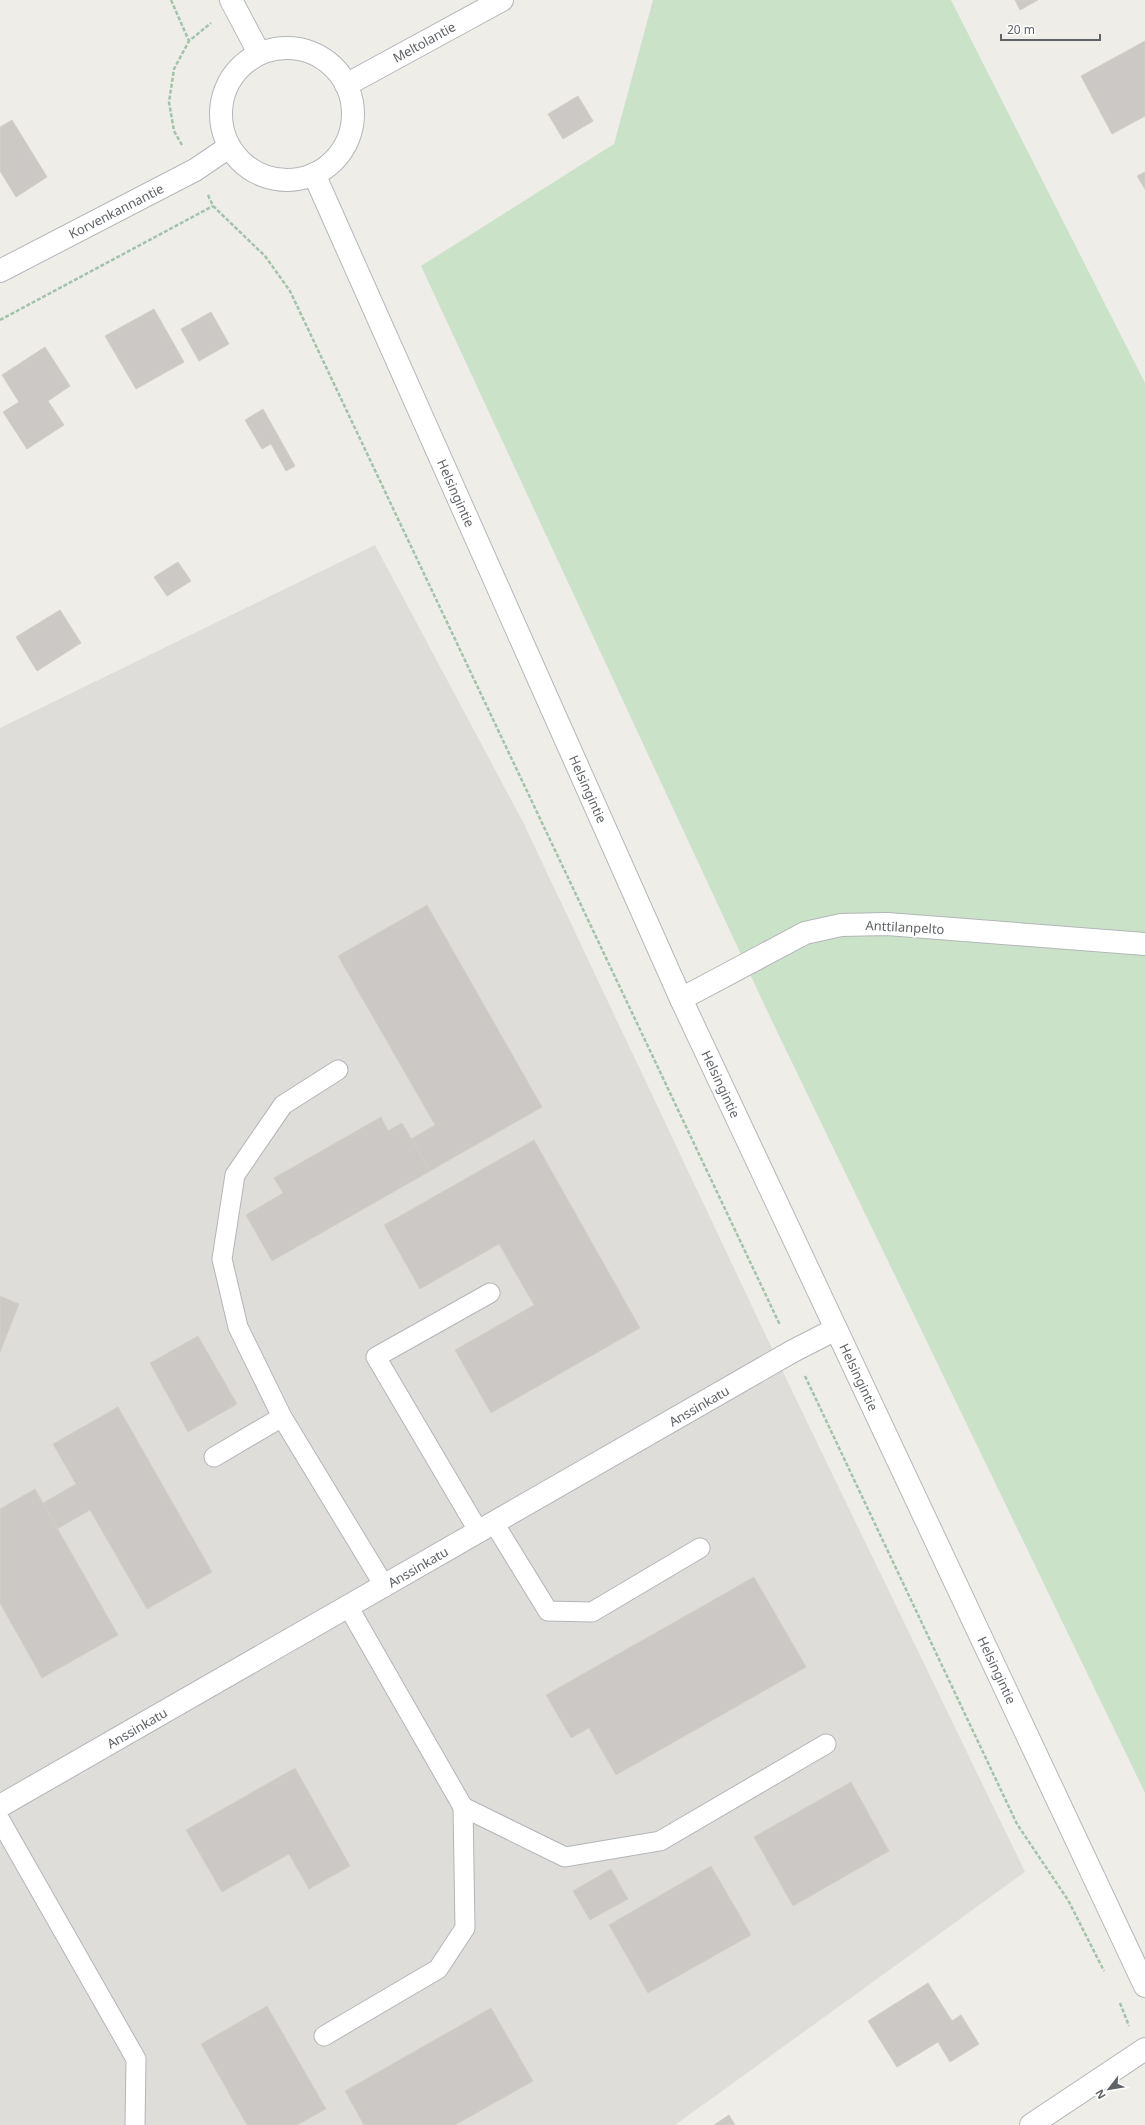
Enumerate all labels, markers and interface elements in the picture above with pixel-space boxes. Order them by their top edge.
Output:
scale bar [1001,16,1100,42]
street label: Meltolantie [389,17,459,67]
text: 20 m [1007,21,1035,38]
street label: Korvenkannantie [65,179,167,243]
street label: Helsingintie [433,456,479,530]
street label: Helsingintie [565,752,611,826]
street label: Anttilanpelto [865,916,945,938]
street label: Helsingintie [697,1047,745,1121]
street label: Helsingintie [835,1340,883,1414]
street label: Anssinkatu [665,1381,733,1431]
street label: Anssinkatu [384,1542,452,1592]
street label: Helsingintie [973,1633,1021,1707]
street label: Anssinkatu [103,1703,171,1753]
north arrow [1089,2069,1129,2109]
text: N [1091,2087,1109,2102]

